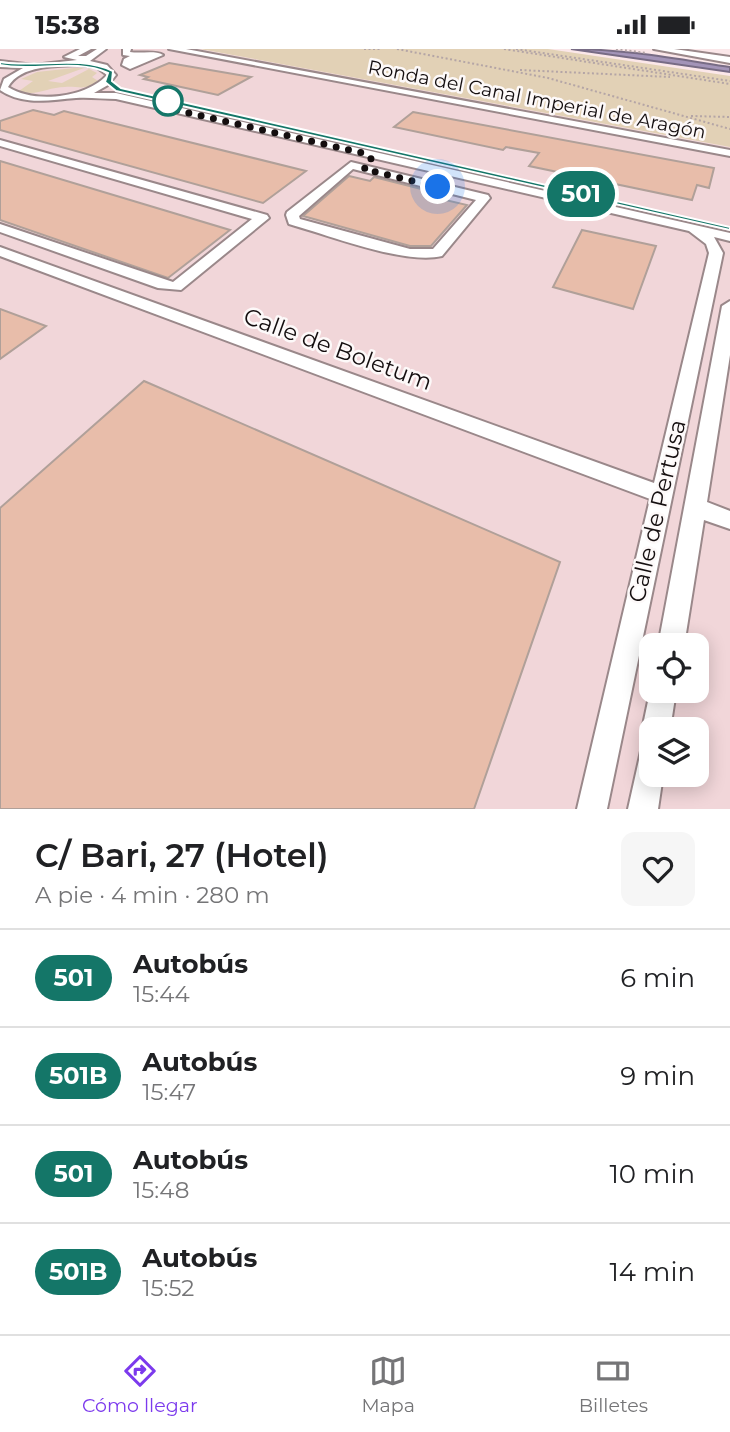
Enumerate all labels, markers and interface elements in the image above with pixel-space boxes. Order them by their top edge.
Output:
text: 15:38 [35,9,100,41]
street label: Ronda del Canal Imperial de Aragón [366,55,708,144]
unlabelled marker [153,86,183,116]
your location [420,169,455,204]
line badge: 501 [541,171,621,217]
text: 501 [561,179,601,208]
street label: Calle de Boletum [240,302,436,396]
street label: Calle de Pertusa [622,417,692,605]
map controls [639,633,709,787]
button: locate [639,633,709,703]
button: layers [639,717,709,787]
button: heart [621,832,695,906]
text: C/ Bari, 27 (Hotel) [35,835,328,875]
text: A pie · 4 min · 280 m [35,881,270,909]
text: Autobús [133,948,248,980]
text: 6 min [620,962,695,994]
text: 501 [54,963,93,992]
text: 15:44 [133,980,190,1008]
text: Autobús [142,1046,257,1078]
text: 9 min [620,1060,695,1092]
text: 501B [49,1061,107,1090]
text: 15:47 [142,1078,196,1106]
text: Autobús [133,1144,248,1176]
text: 10 min [609,1158,695,1190]
text: 501 [54,1159,93,1188]
text: 15:48 [133,1176,189,1204]
text: Autobús [142,1242,257,1274]
text: 14 min [609,1256,695,1288]
text: 501B [49,1257,107,1286]
text: 15:52 [142,1274,194,1302]
tab: Cómo llegar [82,1352,198,1417]
tab: Mapa [361,1352,415,1417]
tab: Billetes [579,1352,648,1417]

